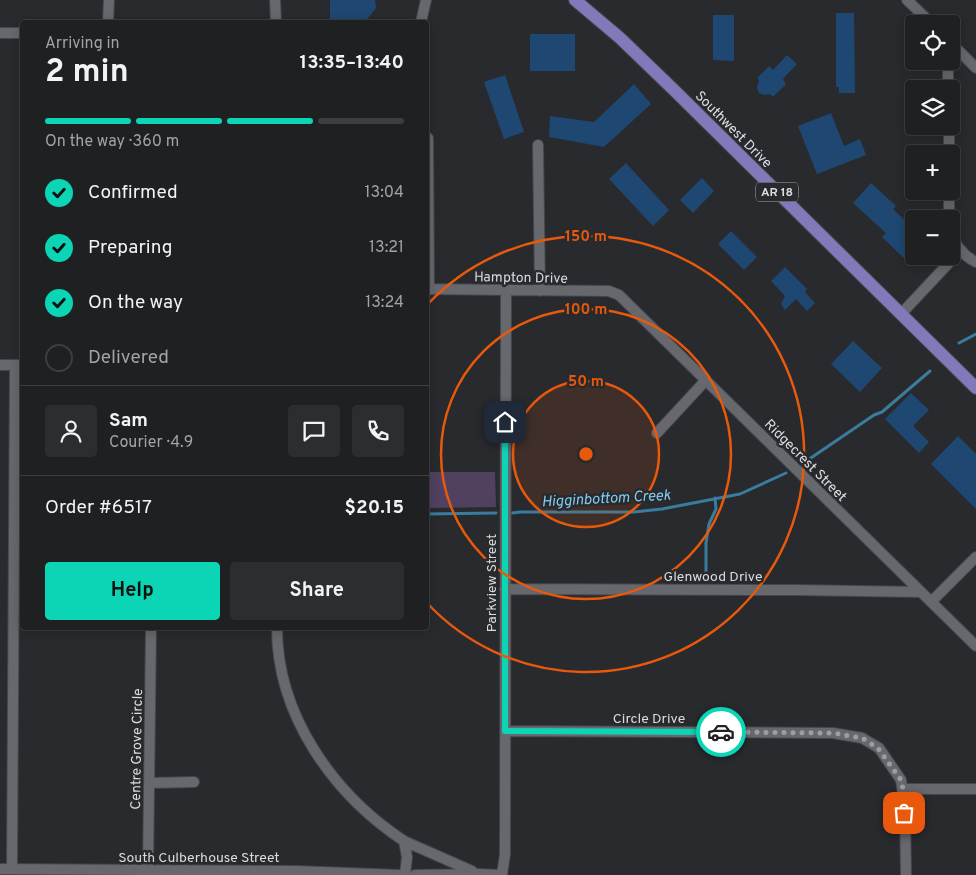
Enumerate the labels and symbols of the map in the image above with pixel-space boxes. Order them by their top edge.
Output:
street label: Southwest Drive [691,88,775,172]
road number: AR 18 [756,182,798,202]
text: 150 m [565,228,607,247]
street label: Hampton Drive [474,269,568,288]
text: 100 m [565,301,607,320]
text: 50 m [568,373,604,392]
pin [484,401,526,443]
street label: Ridgecrest Street [760,416,850,506]
centre of rings [577,445,595,463]
water label: Higginbottom Creek [541,487,672,512]
street label: Parkview Street [484,534,501,632]
street label: Glenwood Drive [664,569,762,586]
street label: Centre Grove Circle [128,688,147,810]
courier [696,707,746,757]
street label: Circle Drive [613,711,685,728]
pin [883,792,925,834]
street label: South Culberhouse Street [118,850,280,867]

